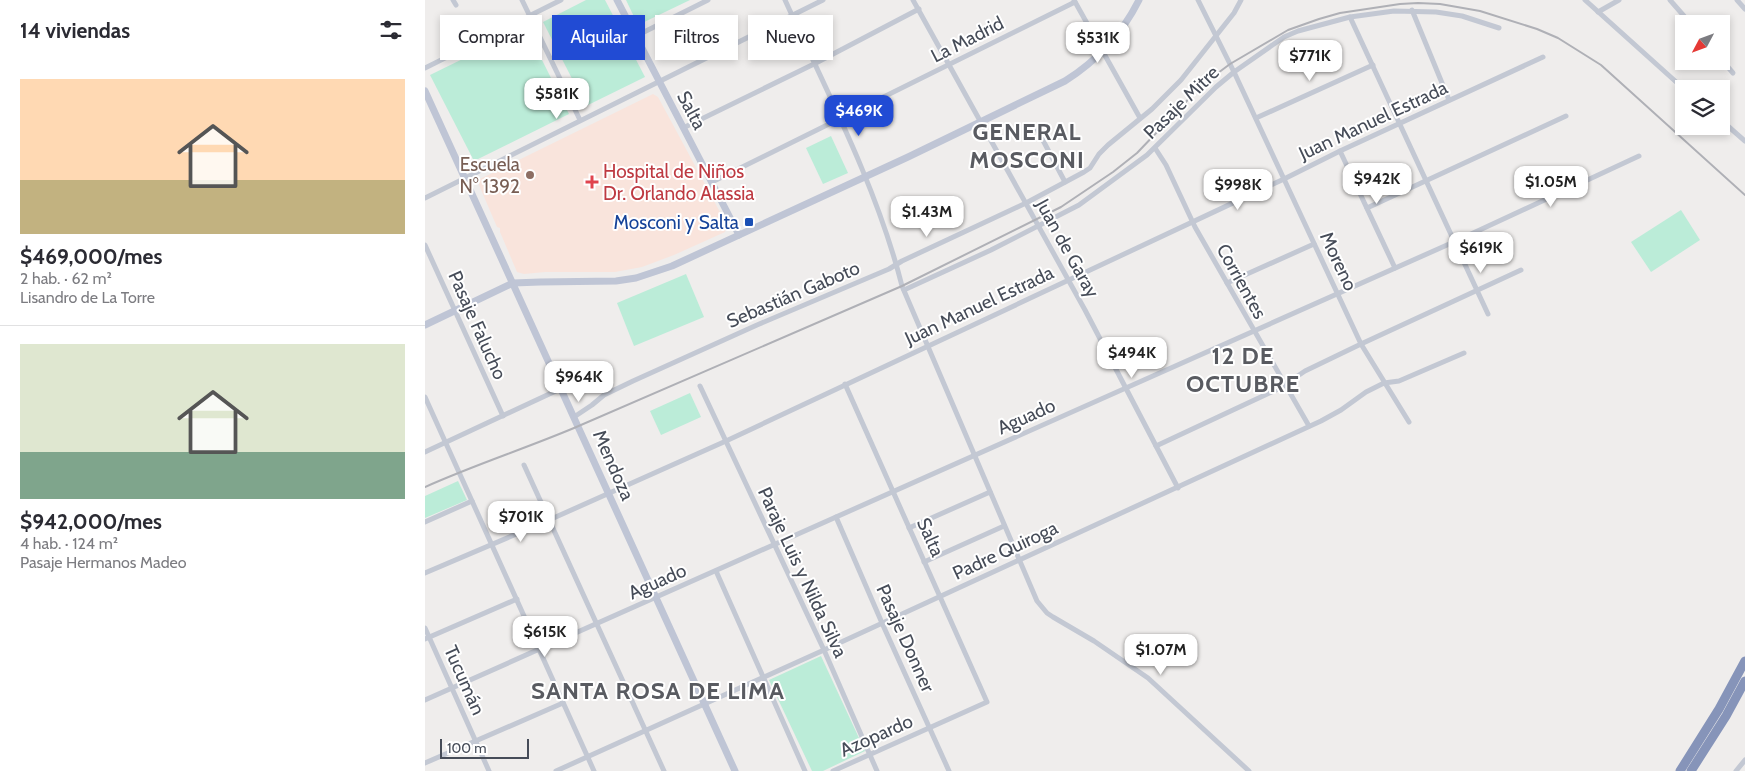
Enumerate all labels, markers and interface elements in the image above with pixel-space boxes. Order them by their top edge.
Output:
street label: La Madrid [927,11,1007,68]
chip: Comprar [440,15,542,60]
chip: Alquilar [552,15,645,60]
chip: Filtros [655,15,738,60]
chip: Nuevo [748,15,833,60]
north arrow [1675,15,1730,70]
map controls [1675,15,1730,135]
icon: filters [377,16,405,44]
text: 14 viviendas [20,18,130,43]
pin: $531K [1063,22,1133,64]
text: $531K [1077,28,1119,47]
pin: $771K [1275,39,1345,82]
text: $771K [1289,46,1331,65]
street label: Pasaje Mitre [1139,61,1224,144]
street label: Juan Manuel Estrada [1294,76,1451,165]
pin: $581K [522,78,592,120]
button: layers [1675,80,1730,135]
text: $581K [535,84,579,103]
street label: Salta [672,87,711,133]
pin: $469K [824,94,894,137]
text: $469K [835,101,883,120]
icon: home [168,111,258,201]
district label: GENERAL MOSCONI [969,117,1085,174]
place label: Escuela N° 1392 [460,153,520,198]
place label: Hospital de Niños Dr. Orlando Alassia [603,160,754,205]
pin: $942K [1342,162,1412,205]
pin: $1.05M [1510,166,1592,208]
pin: $998K [1203,168,1273,211]
marker: Escuela N° 1392 [524,169,536,181]
text: $942K [1354,169,1400,188]
text: $1.05M [1525,172,1577,191]
marker: Hospital de Niños Dr. Orlando Alassia [585,175,599,189]
text: $998K [1215,175,1261,194]
street label: Juan de Garay [1031,194,1104,302]
pin: $1.43M [886,196,968,238]
text: $1.43M [902,202,952,221]
place label: Mosconi y Salta [614,211,739,234]
marker: Mosconi y Salta [743,216,755,228]
street label: Moreno [1315,228,1362,294]
pin: $619K [1446,232,1516,274]
text: $619K [1459,238,1503,257]
street label: Corrientes [1212,240,1272,323]
text: $469,000/mes [20,244,162,269]
street label: Sebastián Gaboto [723,256,863,333]
street label: Juan Manuel Estrada [900,261,1057,350]
street label: Pasaje Falucho [443,267,512,383]
text: 2 hab. · 62 m² [20,269,112,288]
text: Lisandro de La Torre [20,288,155,307]
pin: $494K [1097,336,1167,379]
district label: 12 DE OCTUBRE [1186,341,1300,398]
text: $494K [1108,343,1156,362]
pin: $964K [544,360,614,403]
text: $964K [555,367,603,386]
icon: home [168,377,258,467]
street label: Aguado [994,394,1059,439]
street label: Mendoza [588,427,639,504]
street label: Paraje Luis y Nilda Silva [753,483,852,661]
pin: $701K [486,500,556,543]
text: $701K [499,507,543,526]
text: $942,000/mes [20,509,162,534]
street label: Salta [912,514,949,560]
street label: Padre Quiroga [949,516,1061,585]
text: 4 hab. · 124 m² [20,534,118,553]
text: Pasaje Hermanos Madeo [20,553,187,572]
street label: Aguado [625,559,690,604]
street label: Pasaje Donner [871,581,940,696]
pin: $615K [510,616,580,658]
text: $615K [524,622,566,641]
pin: $1.07M [1120,634,1202,676]
text: $1.07M [1135,640,1187,659]
street label: Tucumán [439,642,490,718]
district label: SANTA ROSA DE LIMA [531,676,785,705]
street label: Azopardo [836,709,916,762]
scale bar [440,736,529,759]
text: 100 m [447,739,487,757]

